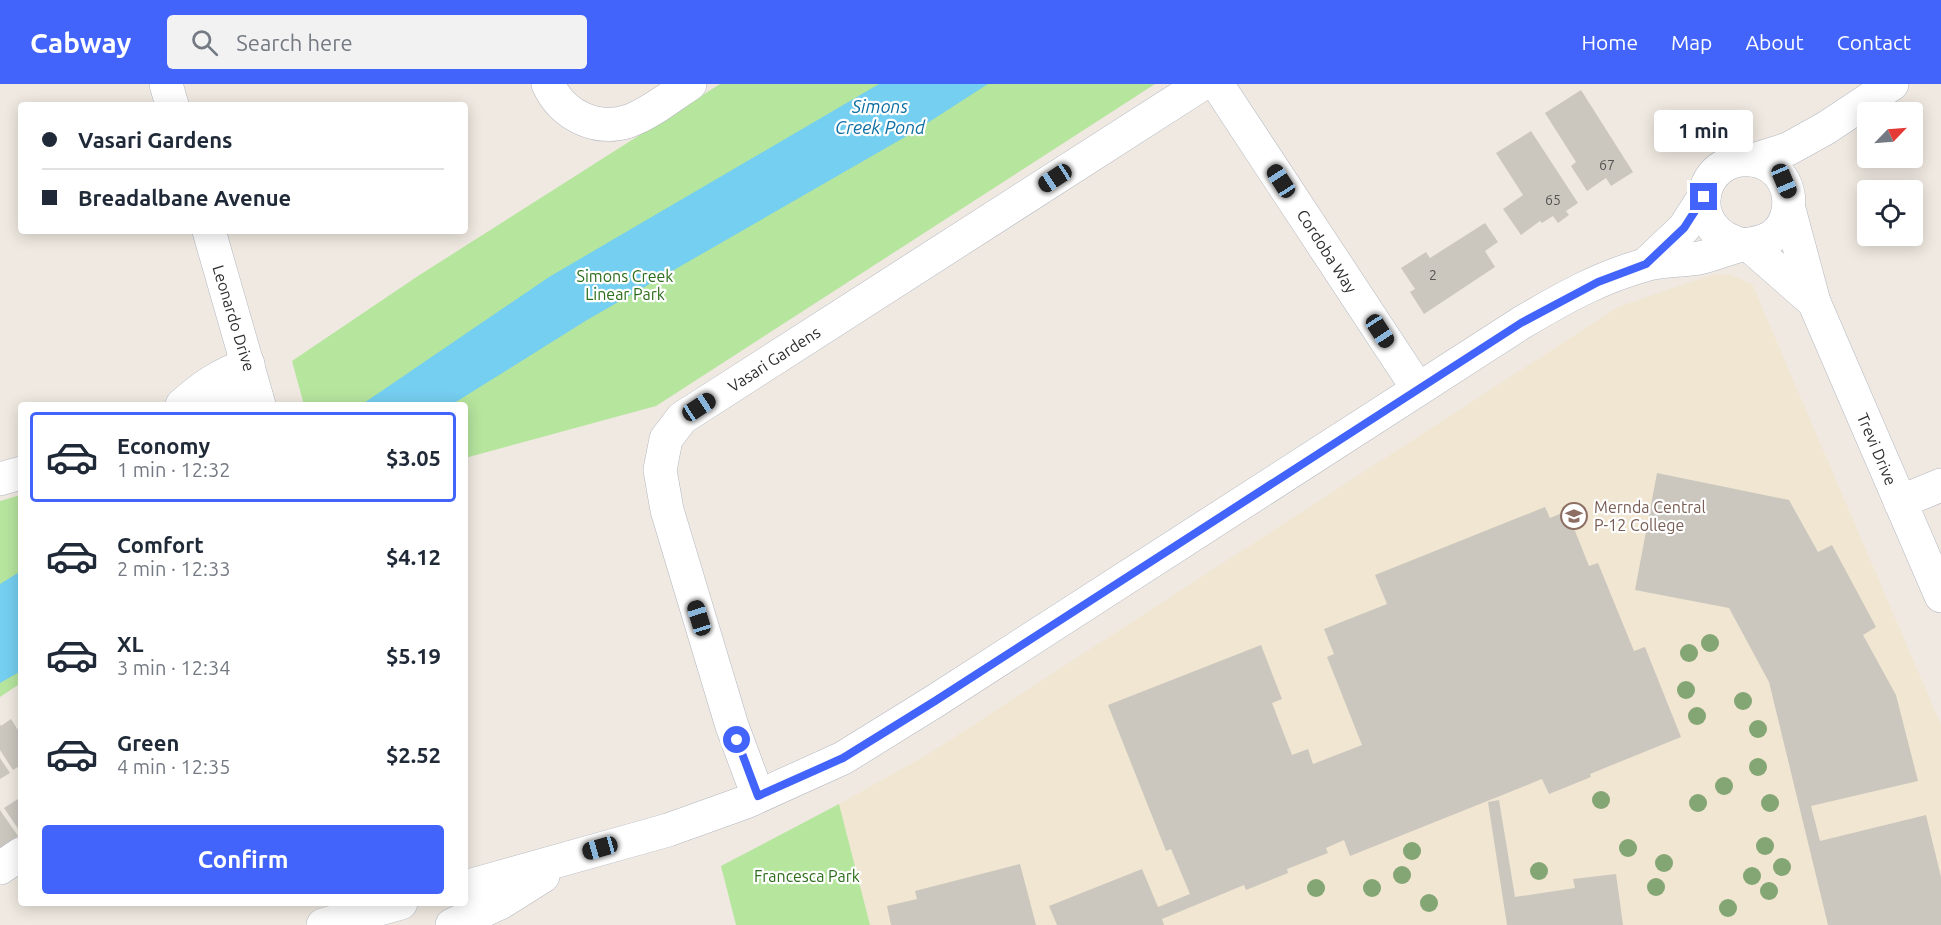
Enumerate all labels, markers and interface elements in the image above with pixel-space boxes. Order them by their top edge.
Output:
search box [167,15,587,69]
icon: search [188,26,221,59]
text: Cabway [30,27,131,58]
text: Search here [236,30,353,55]
text: Home [1581,30,1638,54]
text: Map [1671,30,1712,54]
text: About [1745,30,1804,54]
text: Contact [1837,30,1911,54]
water label: Simons Creek Pond [835,96,926,137]
north arrow [1857,102,1923,168]
map controls [1857,102,1923,246]
callout: 1 min [1654,110,1754,152]
text: 1 min [1678,119,1729,142]
text: Vasari Gardens [78,127,232,152]
house number: 67 [1599,157,1615,173]
car [1035,161,1075,195]
car [1264,161,1298,201]
car [1769,161,1799,201]
button: locate [1857,180,1923,246]
route end [1690,183,1717,210]
text: Breadalbane Avenue [78,185,291,210]
house number: 65 [1545,192,1561,208]
street label: Cordoba Way [1293,206,1361,296]
street label: Leonardo Drive [209,263,259,373]
park label: Simons Creek Linear Park [577,267,673,303]
house number: 2 [1429,267,1437,283]
car [1363,311,1397,351]
street label: Vasari Gardens [725,323,823,395]
car [679,390,719,424]
street label: Trevi Drive [1854,410,1900,488]
icon: car [45,430,99,484]
text: Economy [117,433,210,458]
text: $3.05 [386,445,441,470]
text: 1 min · 12:32 [117,458,231,481]
place label: Mernda Central P-12 College [1594,498,1706,534]
school or university icon: Mernda Central P-12 College [1559,501,1589,531]
icon: car [45,529,99,583]
text: Comfort [117,532,204,557]
text: $4.12 [386,544,441,569]
text: 2 min · 12:33 [117,557,231,580]
car [685,598,713,638]
icon: car [45,628,99,682]
text: XL [117,631,144,656]
text: $5.19 [386,643,441,668]
text: 3 min · 12:34 [117,656,231,679]
route start [723,726,750,753]
icon: car [45,727,99,781]
text: Green [117,730,179,755]
text: $2.52 [386,742,441,767]
text: 4 min · 12:35 [117,755,231,778]
button: Confirm [42,825,444,894]
car [580,834,620,862]
park label: Francesca Park [754,867,860,885]

